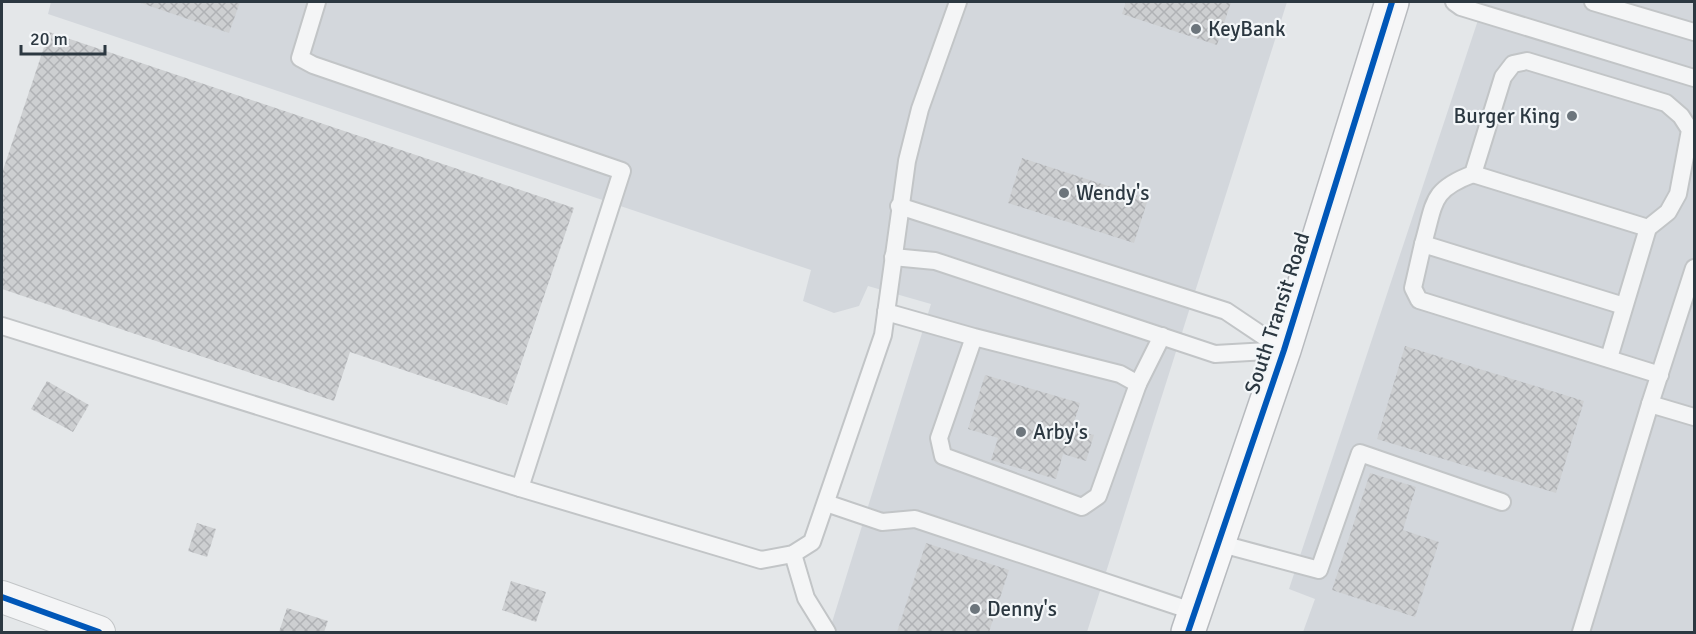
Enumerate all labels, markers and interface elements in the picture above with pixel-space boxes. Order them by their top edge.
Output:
place label: KeyBank [1208,16,1286,42]
scale bar [21,18,105,56]
marker: KeyBank [1189,22,1203,36]
text: 20 m [30,28,68,50]
place label: Burger King [1454,103,1560,129]
marker: Burger King [1565,109,1579,123]
place label: Wendy's [1076,180,1149,206]
marker: Wendy's [1057,186,1071,200]
street label: South Transit Road [1239,229,1315,397]
place label: Arby's [1033,419,1088,445]
marker: Arby's [1014,425,1028,439]
place label: Denny's [987,596,1057,622]
marker: Denny's [968,602,982,616]

